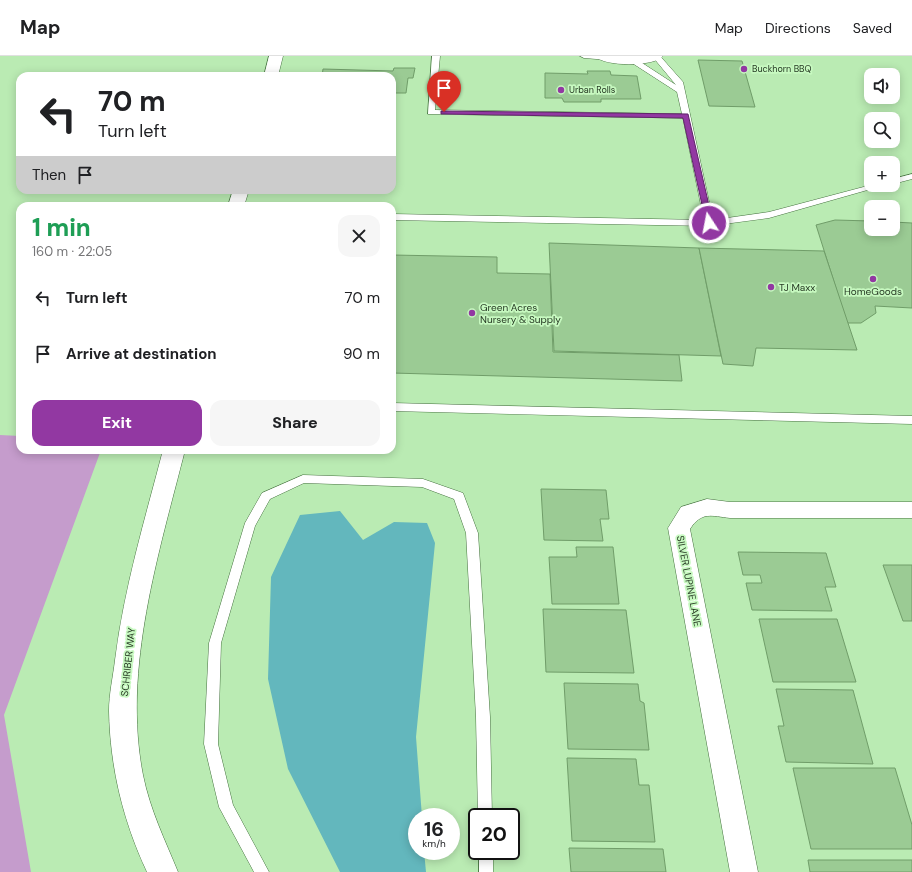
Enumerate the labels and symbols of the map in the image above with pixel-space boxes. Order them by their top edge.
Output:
place label: Buckhorn BBQ [752,63,812,75]
marker: Buckhorn BBQ [739,64,749,74]
pin [427,71,461,112]
place label: Urban Rolls [569,84,616,96]
marker: Urban Rolls [556,85,566,95]
position arrow [688,202,730,244]
marker: HomeGoods [868,274,878,284]
place label: TJ Maxx [779,281,815,294]
marker: TJ Maxx [766,282,776,292]
place label: HomeGoods [844,285,902,298]
place label: Green Acres Nursery & Supply [480,301,561,326]
marker: Green Acres Nursery & Supply [467,308,477,318]
street label: SILVER LUPINE LANE [674,534,704,628]
street label: SCHRIBER WAY [118,627,138,697]
speed limit sign: 20 [468,808,520,860]

